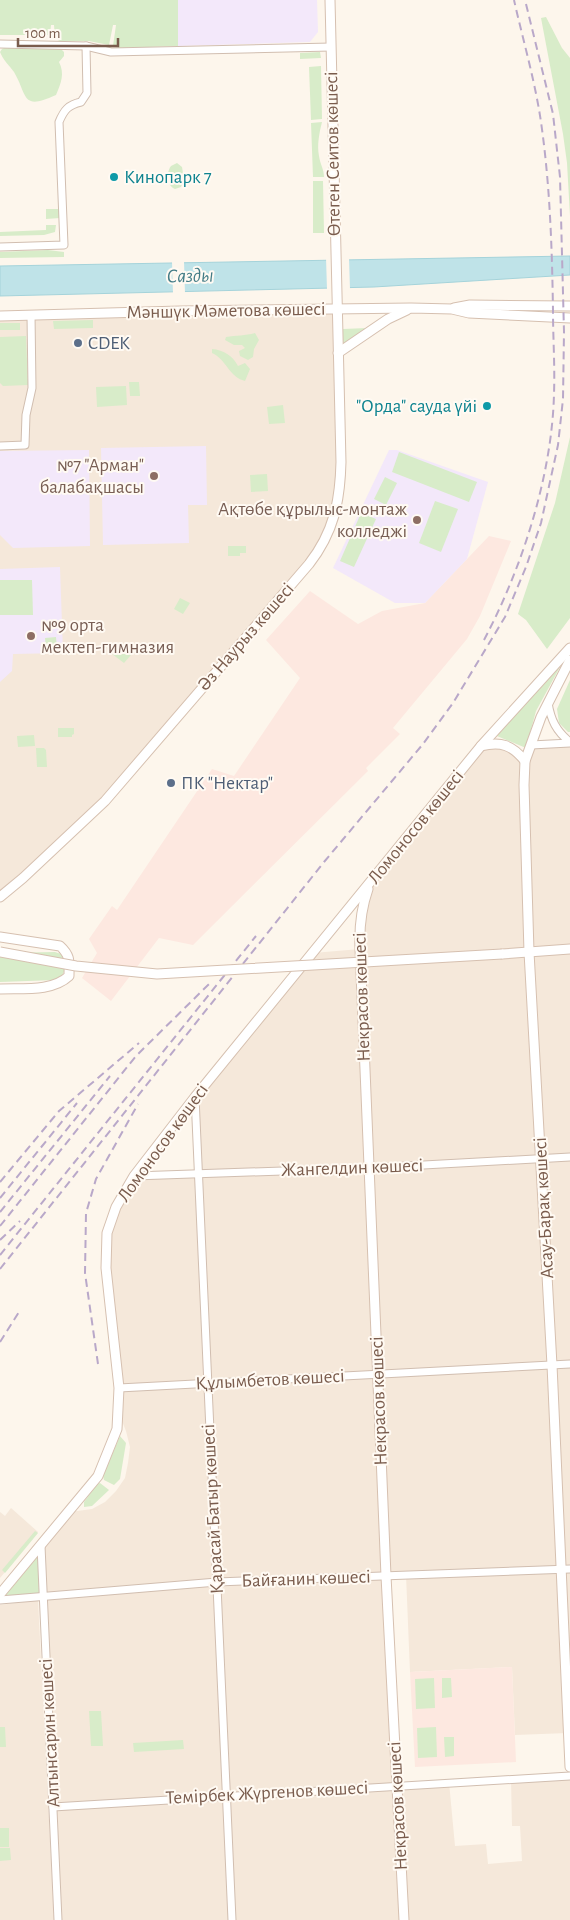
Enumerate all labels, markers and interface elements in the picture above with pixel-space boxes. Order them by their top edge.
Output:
scale bar [18,15,118,47]
text: 100 m [25,26,60,41]
street label: Өтеген Сеитов көшесі [322,71,344,237]
place label: Кинопарк 7 [124,168,212,187]
marker: Кинопарк 7 [108,171,120,183]
water label: Сазды [166,266,214,286]
street label: Мәншүк Мәметова көшесі [126,300,326,322]
place label: CDEK [88,334,130,353]
marker: CDEK [72,337,84,349]
place label: "Орда" сауда үйі [356,397,477,416]
marker: "Орда" сауда үйі [481,400,493,412]
place label: №7 "Арман" балабақшасы [40,456,144,497]
marker: №7 "Арман" балабақшасы [148,470,160,482]
place label: Ақтөбе құрылыс-монтаж колледжі [218,500,408,541]
marker: Ақтөбе құрылыс-монтаж колледжі [411,514,423,526]
street label: Әз Наурыз көшесі [194,579,298,695]
place label: №9 орта мектеп-гимназия [41,616,174,657]
marker: №9 орта мектеп-гимназия [25,630,37,642]
street label: Ломоносов көшесі [364,766,468,888]
place label: ПК "Нектар" [181,774,273,793]
marker: ПК "Нектар" [165,777,177,789]
street label: Некрасов көшесі [350,932,374,1062]
street label: Ломоносов көшесі [114,1081,212,1205]
street label: Асау-Барақ көшесі [531,1137,557,1279]
street label: Жангелдин көшесі [281,1156,423,1180]
street label: Некрасов көшесі [367,1336,391,1466]
street label: Құлымбетов көшесі [195,1367,345,1393]
street label: Қарасай Батыр көшесі [199,1423,227,1595]
street label: Байғанин көшесі [241,1567,371,1591]
street label: Алтынсарин көшесі [37,1658,63,1808]
street label: Некрасов көшесі [385,1741,411,1871]
street label: Темірбек Жүргенов көшесі [165,1778,369,1808]

